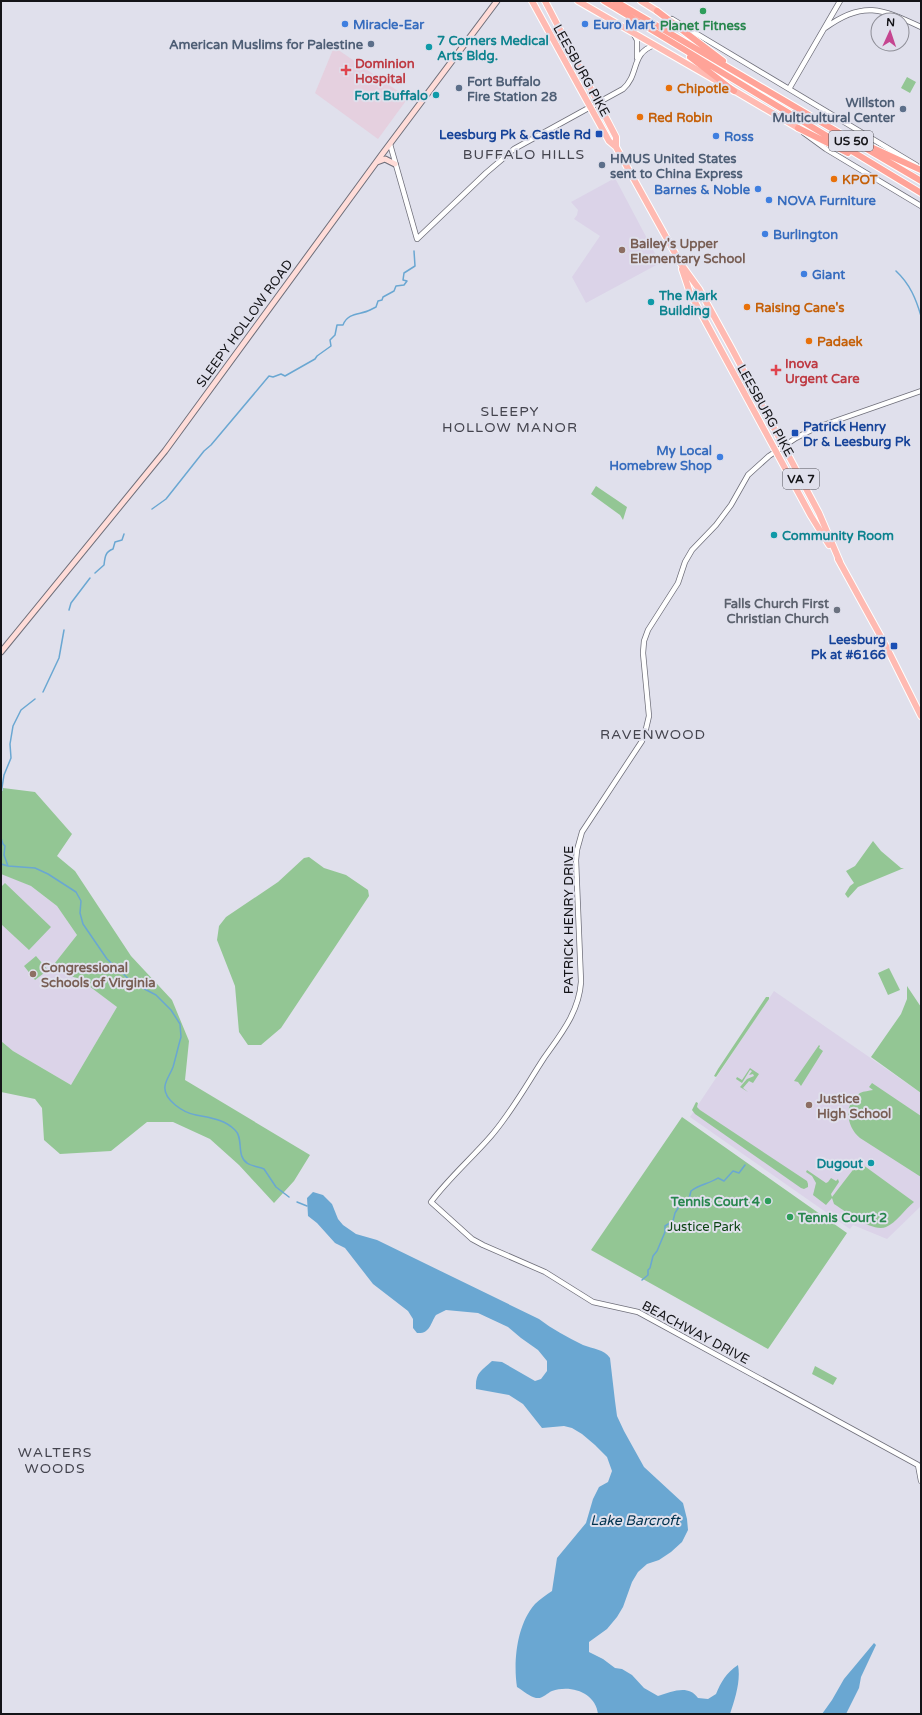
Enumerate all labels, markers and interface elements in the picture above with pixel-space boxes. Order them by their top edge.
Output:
marker: Planet Fitness [698,6,708,16]
north arrow [870,12,910,52]
text: N [886,16,895,29]
place label: Miracle-Ear [353,17,425,33]
place label: Euro Mart [593,17,655,33]
place label: Planet Fitness [660,18,746,34]
marker: Miracle-Ear [340,19,350,29]
marker: Euro Mart [580,19,590,29]
street label: LEESBURG PIKE [549,22,613,119]
place label: 7 Corners Medical Arts Bldg. [437,33,549,64]
place label: American Muslims for Palestine [169,37,364,53]
marker: American Muslims for Palestine [366,39,376,49]
marker: 7 Corners Medical Arts Bldg. [424,42,434,52]
place label: Dominion Hospital [355,56,415,87]
marker: Dominion Hospital [340,64,352,76]
place label: Fort Buffalo Fire Station 28 [467,74,557,105]
place label: Chipotle [677,81,729,97]
marker: Fort Buffalo Fire Station 28 [454,83,464,93]
marker: Chipotle [664,83,674,93]
place label: Fort Buffalo [354,88,428,104]
marker: Fort Buffalo [431,90,441,100]
place label: Willston Multicultural Center [772,95,896,126]
marker: Willston Multicultural Center [898,104,908,114]
place label: Red Robin [648,110,713,126]
marker: Red Robin [635,112,645,122]
place label: Leesburg Pk & Castle Rd [439,127,591,143]
marker: Leesburg Pk & Castle Rd [594,129,604,139]
place label: Ross [724,129,754,145]
marker: Ross [711,131,721,141]
road number: US 50 [829,131,873,151]
district label: BUFFALO HILLS [463,146,585,163]
place label: HMUS United States sent to China Express [610,151,743,182]
marker: HMUS United States sent to China Express [597,160,607,170]
place label: KPOT [842,172,879,188]
marker: KPOT [829,174,839,184]
place label: Barnes & Noble [654,182,751,198]
marker: Barnes & Noble [753,184,763,194]
place label: NOVA Furniture [777,193,877,209]
marker: NOVA Furniture [764,195,774,205]
place label: Burlington [773,227,838,243]
marker: Burlington [760,229,770,239]
place label: Bailey's Upper Elementary School [630,236,745,267]
marker: Bailey's Upper Elementary School [617,245,627,255]
street label: SLEEPY HOLLOW ROAD [193,256,297,391]
place label: Giant [812,267,845,283]
marker: Giant [799,269,809,279]
place label: The Mark Building [658,288,717,319]
marker: The Mark Building [646,297,656,307]
place label: Raising Cane's [755,300,845,316]
marker: Raising Cane's [742,302,752,312]
place label: Padaek [817,334,863,350]
marker: Padaek [804,336,814,346]
place label: Inova Urgent Care [785,356,860,387]
street label: LEESBURG PIKE [733,362,797,459]
marker: Inova Urgent Care [770,364,782,376]
district label: SLEEPY HOLLOW MANOR [442,403,578,436]
place label: Patrick Henry Dr & Leesburg Pk [803,419,911,450]
marker: Patrick Henry Dr & Leesburg Pk [790,428,800,438]
place label: My Local Homebrew Shop [609,443,712,474]
marker: My Local Homebrew Shop [715,452,725,462]
road number: VA 7 [783,469,819,489]
place label: Community Room [782,528,894,544]
marker: Community Room [769,530,779,540]
place label: Falls Church First Christian Church [724,596,829,627]
marker: Falls Church First Christian Church [832,605,842,615]
place label: Leesburg Pk at #6166 [811,632,886,663]
marker: Leesburg Pk at #6166 [889,641,899,651]
district label: RAVENWOOD [600,726,706,743]
street label: PATRICK HENRY DRIVE [561,846,577,994]
place label: Congressional Schools of Virginia [41,960,156,991]
marker: Congressional Schools of Virginia [28,969,38,979]
place label: Justice High School [816,1091,891,1122]
marker: Justice High School [804,1100,814,1110]
place label: Dugout [816,1156,863,1172]
marker: Dugout [866,1158,876,1168]
place label: Tennis Court 4 [670,1194,761,1210]
marker: Tennis Court 4 [763,1196,773,1206]
place label: Tennis Court 2 [797,1210,887,1226]
marker: Tennis Court 2 [785,1212,795,1222]
park label: Justice Park [667,1219,741,1235]
street label: BEACHWAY DRIVE [639,1298,752,1368]
district label: WALTERS WOODS [18,1444,92,1477]
water label: Lake Barcroft [590,1512,681,1529]

